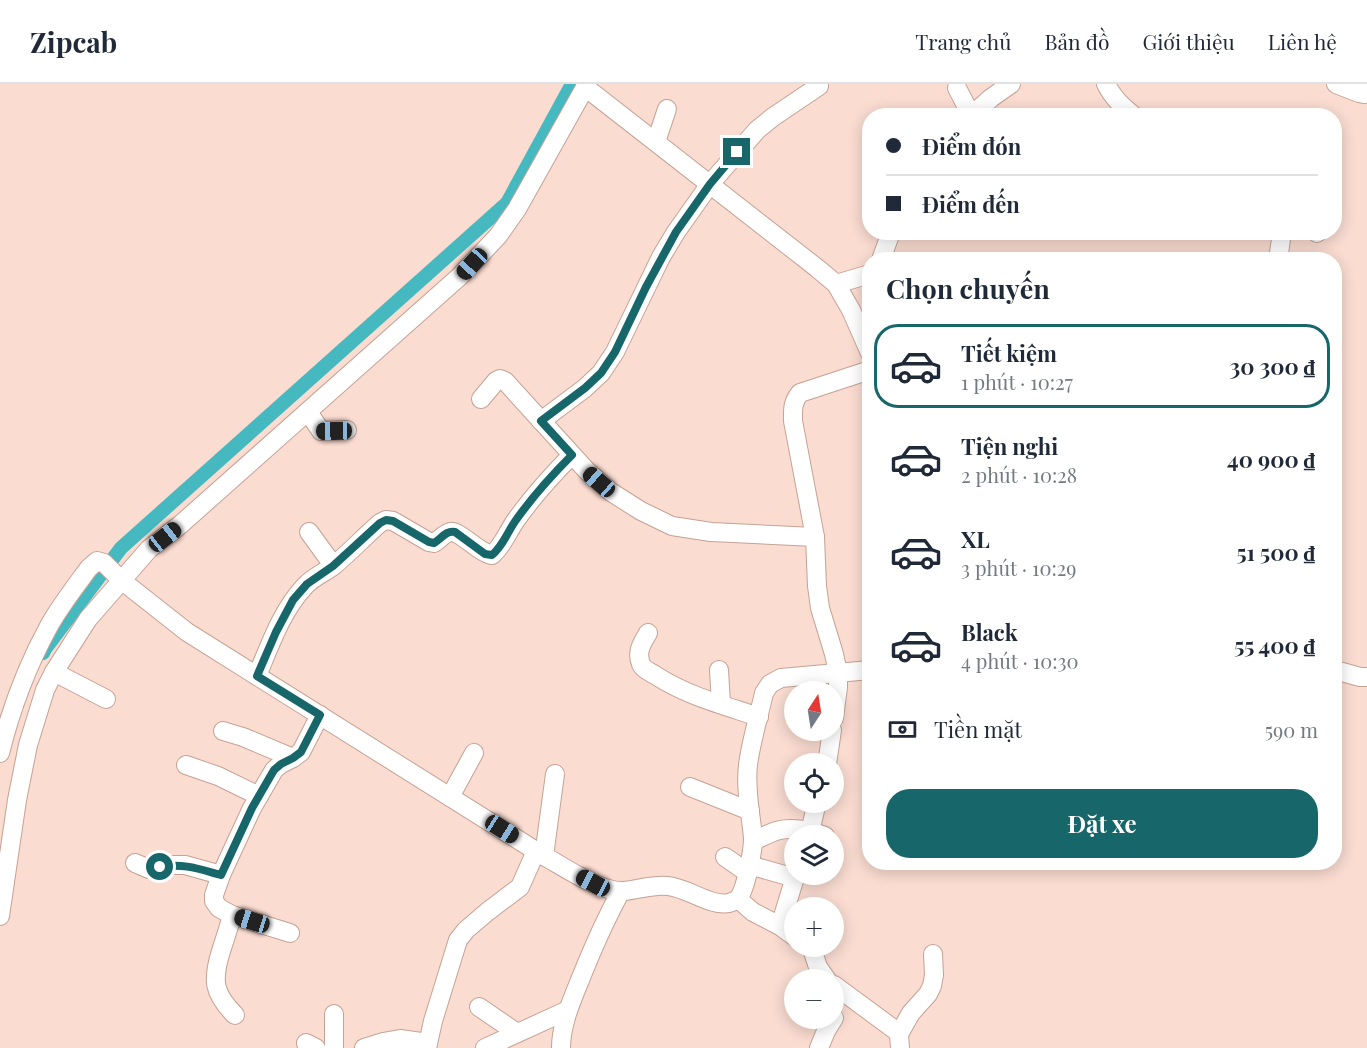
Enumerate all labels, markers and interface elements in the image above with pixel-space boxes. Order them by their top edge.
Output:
text: Zipcab [30,23,117,60]
text: Trang chủ [915,27,1011,55]
text: Bản đồ [1044,27,1109,55]
text: Giới thiệu [1142,27,1235,55]
text: Liên hệ [1268,27,1337,55]
text: Điểm đón [922,131,1021,161]
route end [723,138,750,165]
text: Điểm đến [922,189,1020,219]
car [453,245,491,283]
text: Chọn chuyến [886,270,1050,306]
text: Tiết kiệm [961,338,1057,368]
icon: car [889,339,943,393]
text: 30 300 ₫ [1230,351,1315,381]
text: 1 phút · 10:27 [961,368,1073,395]
car [316,422,352,440]
text: Tiện nghi [961,431,1058,461]
icon: car [889,432,943,486]
text: 40 900 ₫ [1227,444,1315,474]
text: 2 phút · 10:28 [961,461,1077,488]
car [580,463,618,501]
car [145,519,185,555]
text: XL [961,524,990,554]
icon: car [889,525,943,579]
text: 51 500 ₫ [1236,537,1315,567]
text: 3 phút · 10:29 [961,554,1076,581]
text: Black [961,617,1018,647]
icon: car [889,618,943,672]
text: 55 400 ₫ [1234,630,1315,660]
text: 4 phút · 10:30 [961,647,1079,674]
north arrow [784,681,844,741]
map controls [784,681,844,1029]
icon: cash [886,713,919,746]
text: Tiền mặt [934,714,1022,744]
text: 590 m [1265,716,1318,743]
button: locate [784,753,844,813]
button: Đặt xe [886,789,1318,858]
car [482,812,522,846]
button: layers [784,825,844,885]
route start [146,853,173,880]
car [573,867,613,899]
button: + [784,897,844,957]
car [232,907,272,935]
button: − [784,969,844,1029]

